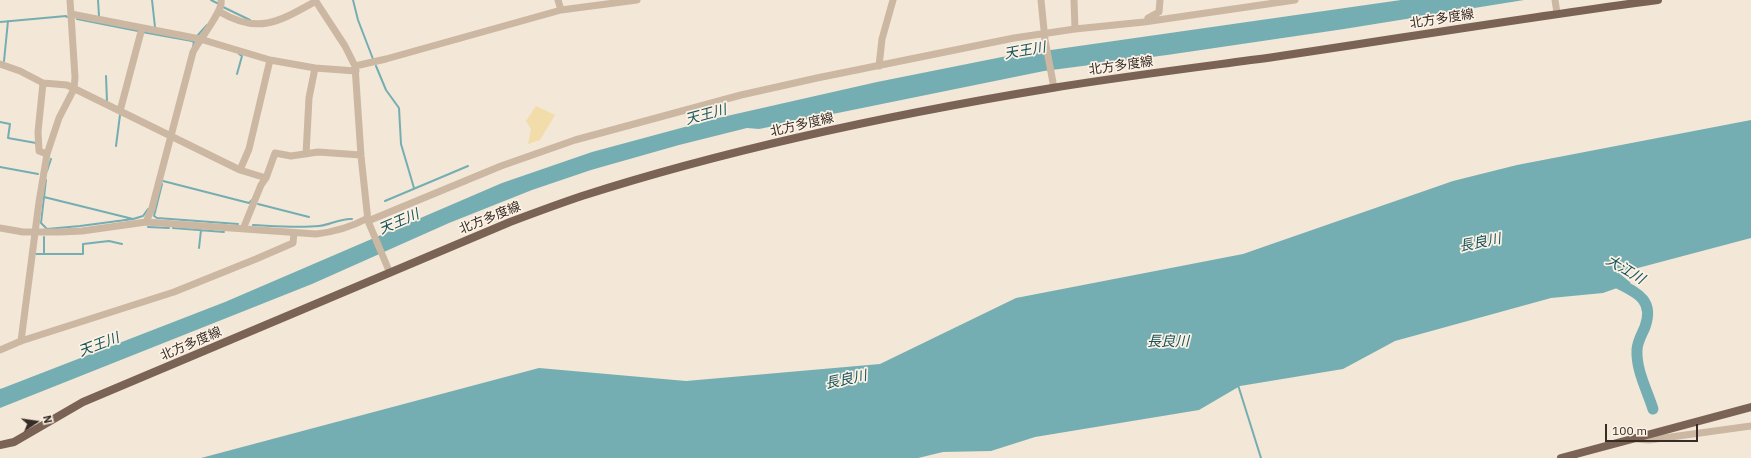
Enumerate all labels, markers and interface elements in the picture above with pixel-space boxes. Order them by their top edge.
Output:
street label: 北方多度線 [1409,6,1475,32]
water label: 天王川 [1003,39,1047,63]
street label: 北方多度線 [1088,54,1154,78]
water label: 天王川 [684,101,728,129]
street label: 北方多度線 [769,110,835,140]
street label: 北方多度線 [457,199,523,237]
water label: 天王川 [376,206,422,238]
water label: 長良川 [1458,231,1502,255]
water label: 大江川 [1603,252,1647,288]
street label: 北方多度線 [158,324,224,364]
water label: 天王川 [76,330,122,360]
water label: 長良川 [1147,334,1189,350]
water label: 長良川 [824,367,868,393]
north arrow [16,402,56,442]
text: N [40,414,55,425]
scale bar [1607,416,1700,442]
text: 100 m [1612,423,1647,438]

